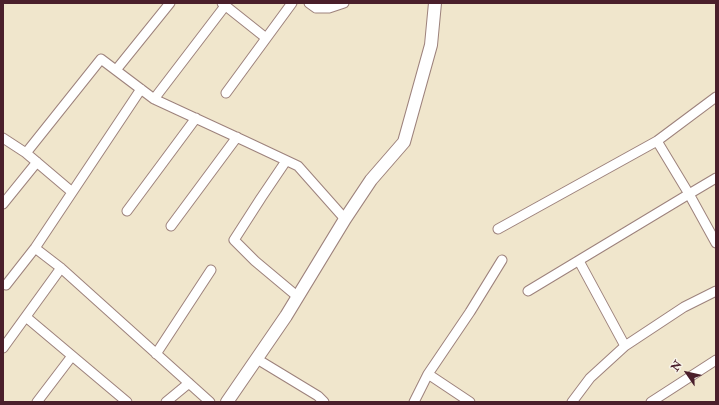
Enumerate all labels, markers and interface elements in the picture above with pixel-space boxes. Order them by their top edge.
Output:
north arrow [667,353,707,393]
text: N [668,358,685,374]

